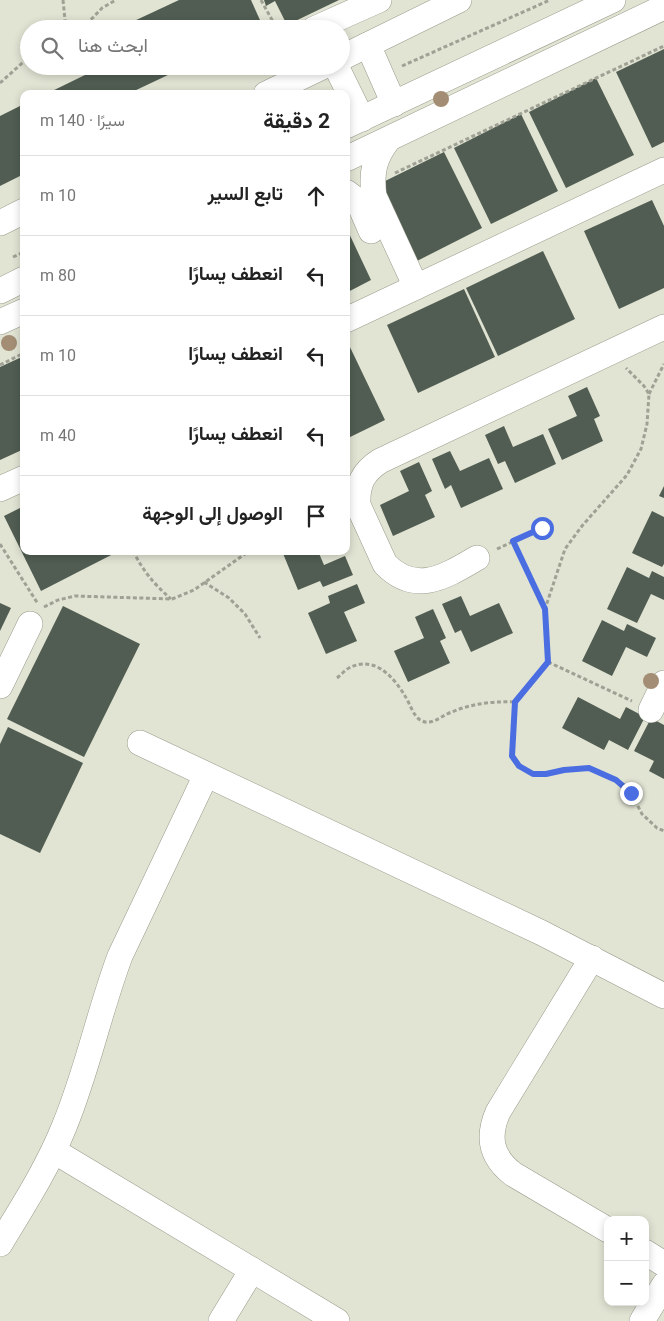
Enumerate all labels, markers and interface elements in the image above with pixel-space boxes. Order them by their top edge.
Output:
search box [20,20,350,75]
icon: search [38,34,66,62]
text: ابحث هنا [78,34,148,57]
text: 2 دقيقة [263,109,330,133]
text: سيرًا · 140 m [40,111,125,130]
text: تابع السير [207,182,283,205]
icon: ahead [302,182,330,210]
text: 10 m [40,186,76,205]
text: انعطف يسارًا [188,262,283,285]
icon: left [302,262,330,290]
text: 80 m [40,266,76,285]
text: انعطف يسارًا [188,342,283,365]
icon: left [302,342,330,370]
text: 10 m [40,346,76,365]
text: انعطف يسارًا [188,422,283,445]
icon: left [302,422,330,450]
text: 40 m [40,426,76,445]
text: الوصول إلى الوجهة [142,502,283,525]
icon: arrive [302,502,330,530]
route start [531,517,554,540]
route end [620,782,643,805]
map controls [604,1216,649,1306]
button: + [604,1216,649,1261]
button: − [604,1261,649,1306]

